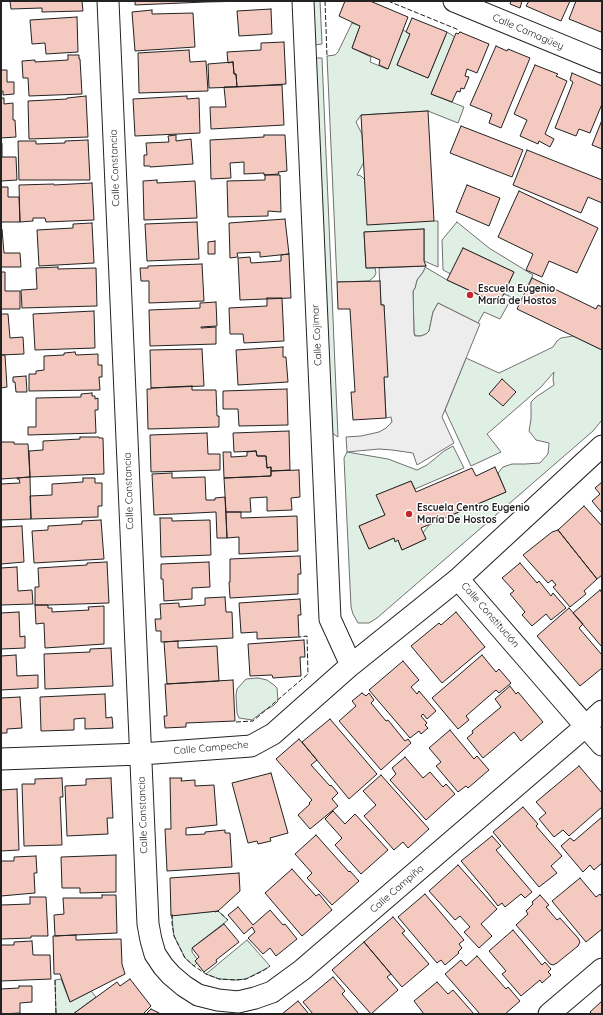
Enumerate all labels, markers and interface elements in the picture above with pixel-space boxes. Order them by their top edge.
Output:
street label: Calle Camagüey [491,12,565,52]
street label: Calle Constancia [108,129,122,207]
place label: Escuela Eugenio María de Hostos [478,283,557,306]
marker: Escuela Eugenio María de Hostos [465,290,475,300]
street label: Calle Cojimar [309,304,325,366]
street label: Calle Constancia [122,452,136,530]
place label: Escuela Centro Eugenio María De Hostos [417,502,530,526]
marker: Escuela Centro Eugenio María De Hostos [404,509,414,519]
street label: Calle Constitución [458,580,522,650]
street label: Calle Campeche [173,739,249,757]
street label: Calle Constancia [136,776,150,854]
street label: Calle Campiña [368,862,426,916]

